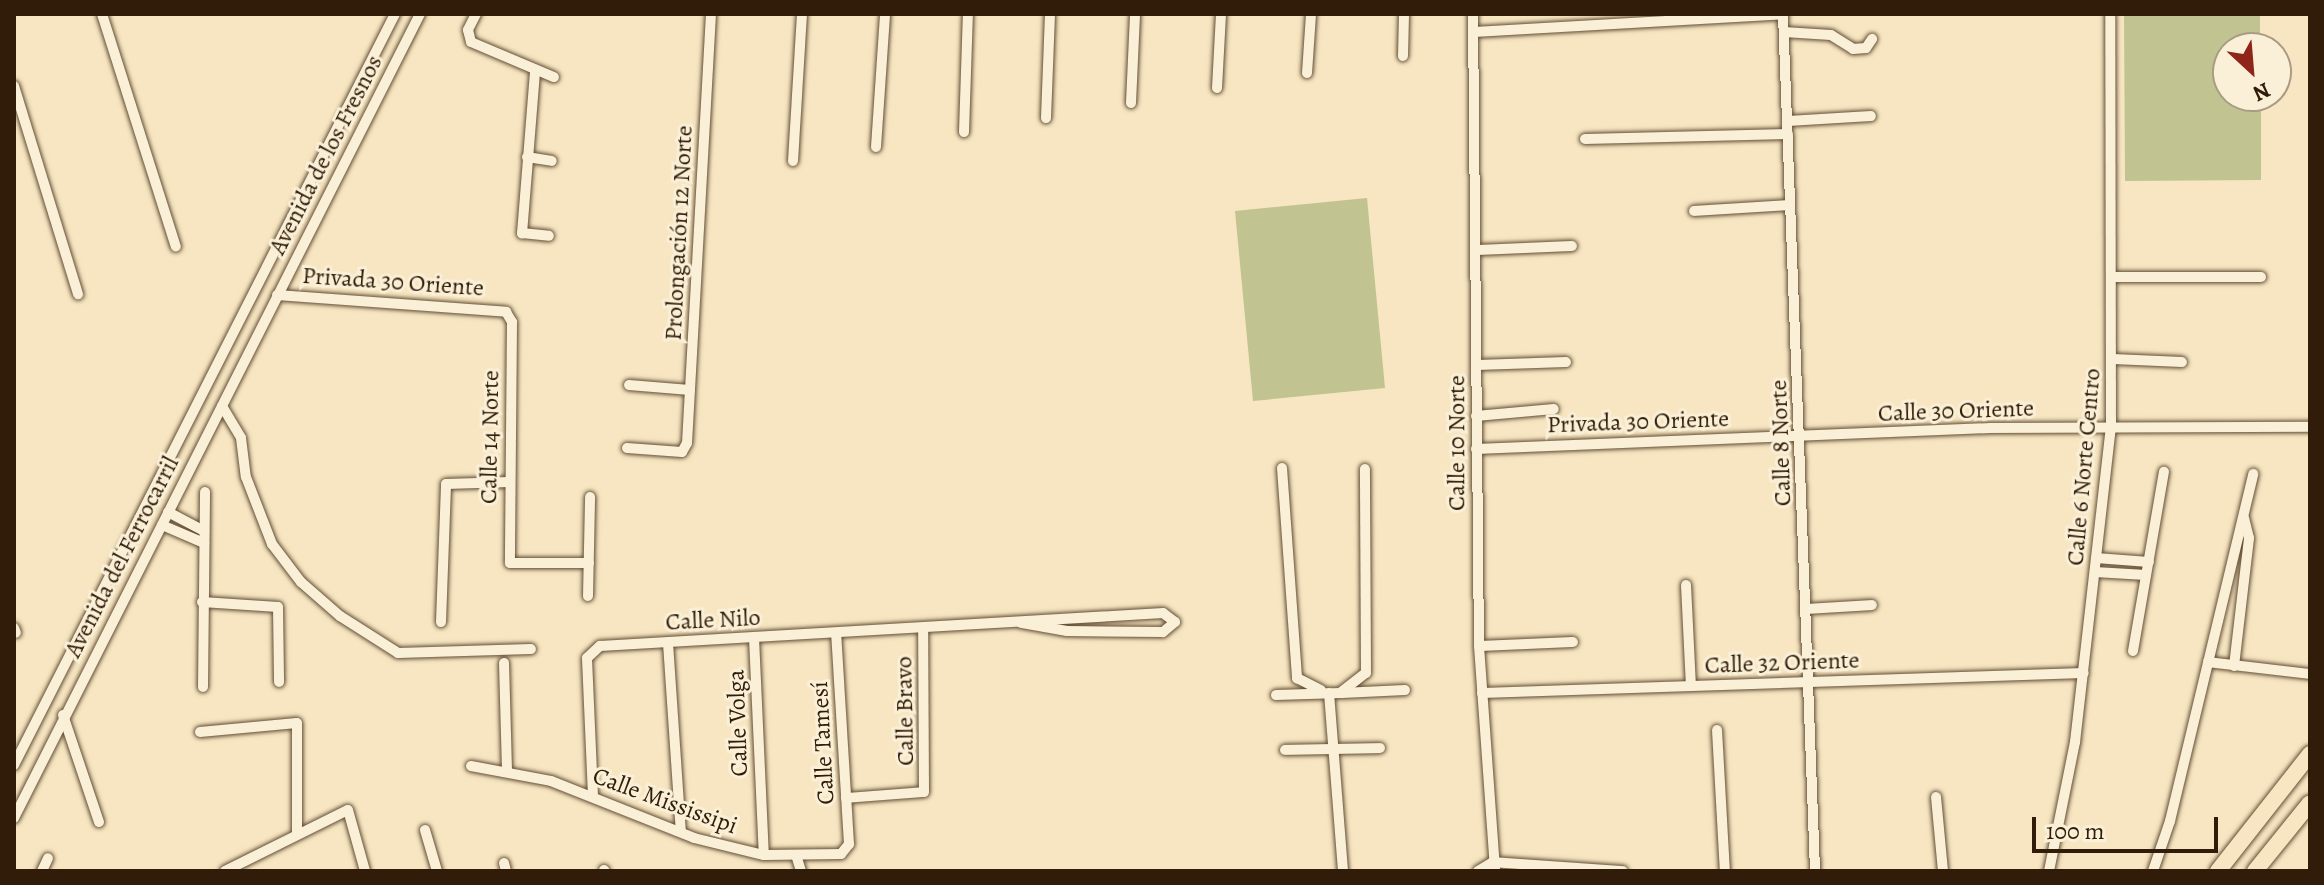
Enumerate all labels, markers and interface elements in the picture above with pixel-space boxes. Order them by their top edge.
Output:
north arrow [2212,32,2292,112]
street label: Avenida de los Fresnos [263,51,389,259]
text: N [2248,75,2275,109]
street label: Prolongación 12 Norte [659,125,699,341]
street label: Privada 30 Oriente [301,261,485,303]
street label: Calle 6 Norte Centro [2061,367,2107,567]
street label: Calle 14 Norte [474,370,506,504]
street label: Calle 10 Norte [1443,375,1471,511]
street label: Calle 8 Norte [1764,379,1798,507]
street label: Calle 30 Oriente [1877,394,2035,428]
street label: Privada 30 Oriente [1547,404,1729,440]
street label: Avenida del Ferrocarril [59,452,185,662]
street label: Calle Nilo [665,603,761,637]
street label: Calle 32 Oriente [1704,646,1860,680]
street label: Calle Bravo [890,656,920,766]
street label: Calle Volga [722,669,754,777]
street label: Calle Tamesí [805,681,841,805]
street label: Calle Mississipi [589,762,741,840]
scale bar [2036,801,2222,851]
text: 100 m [2046,815,2105,847]

